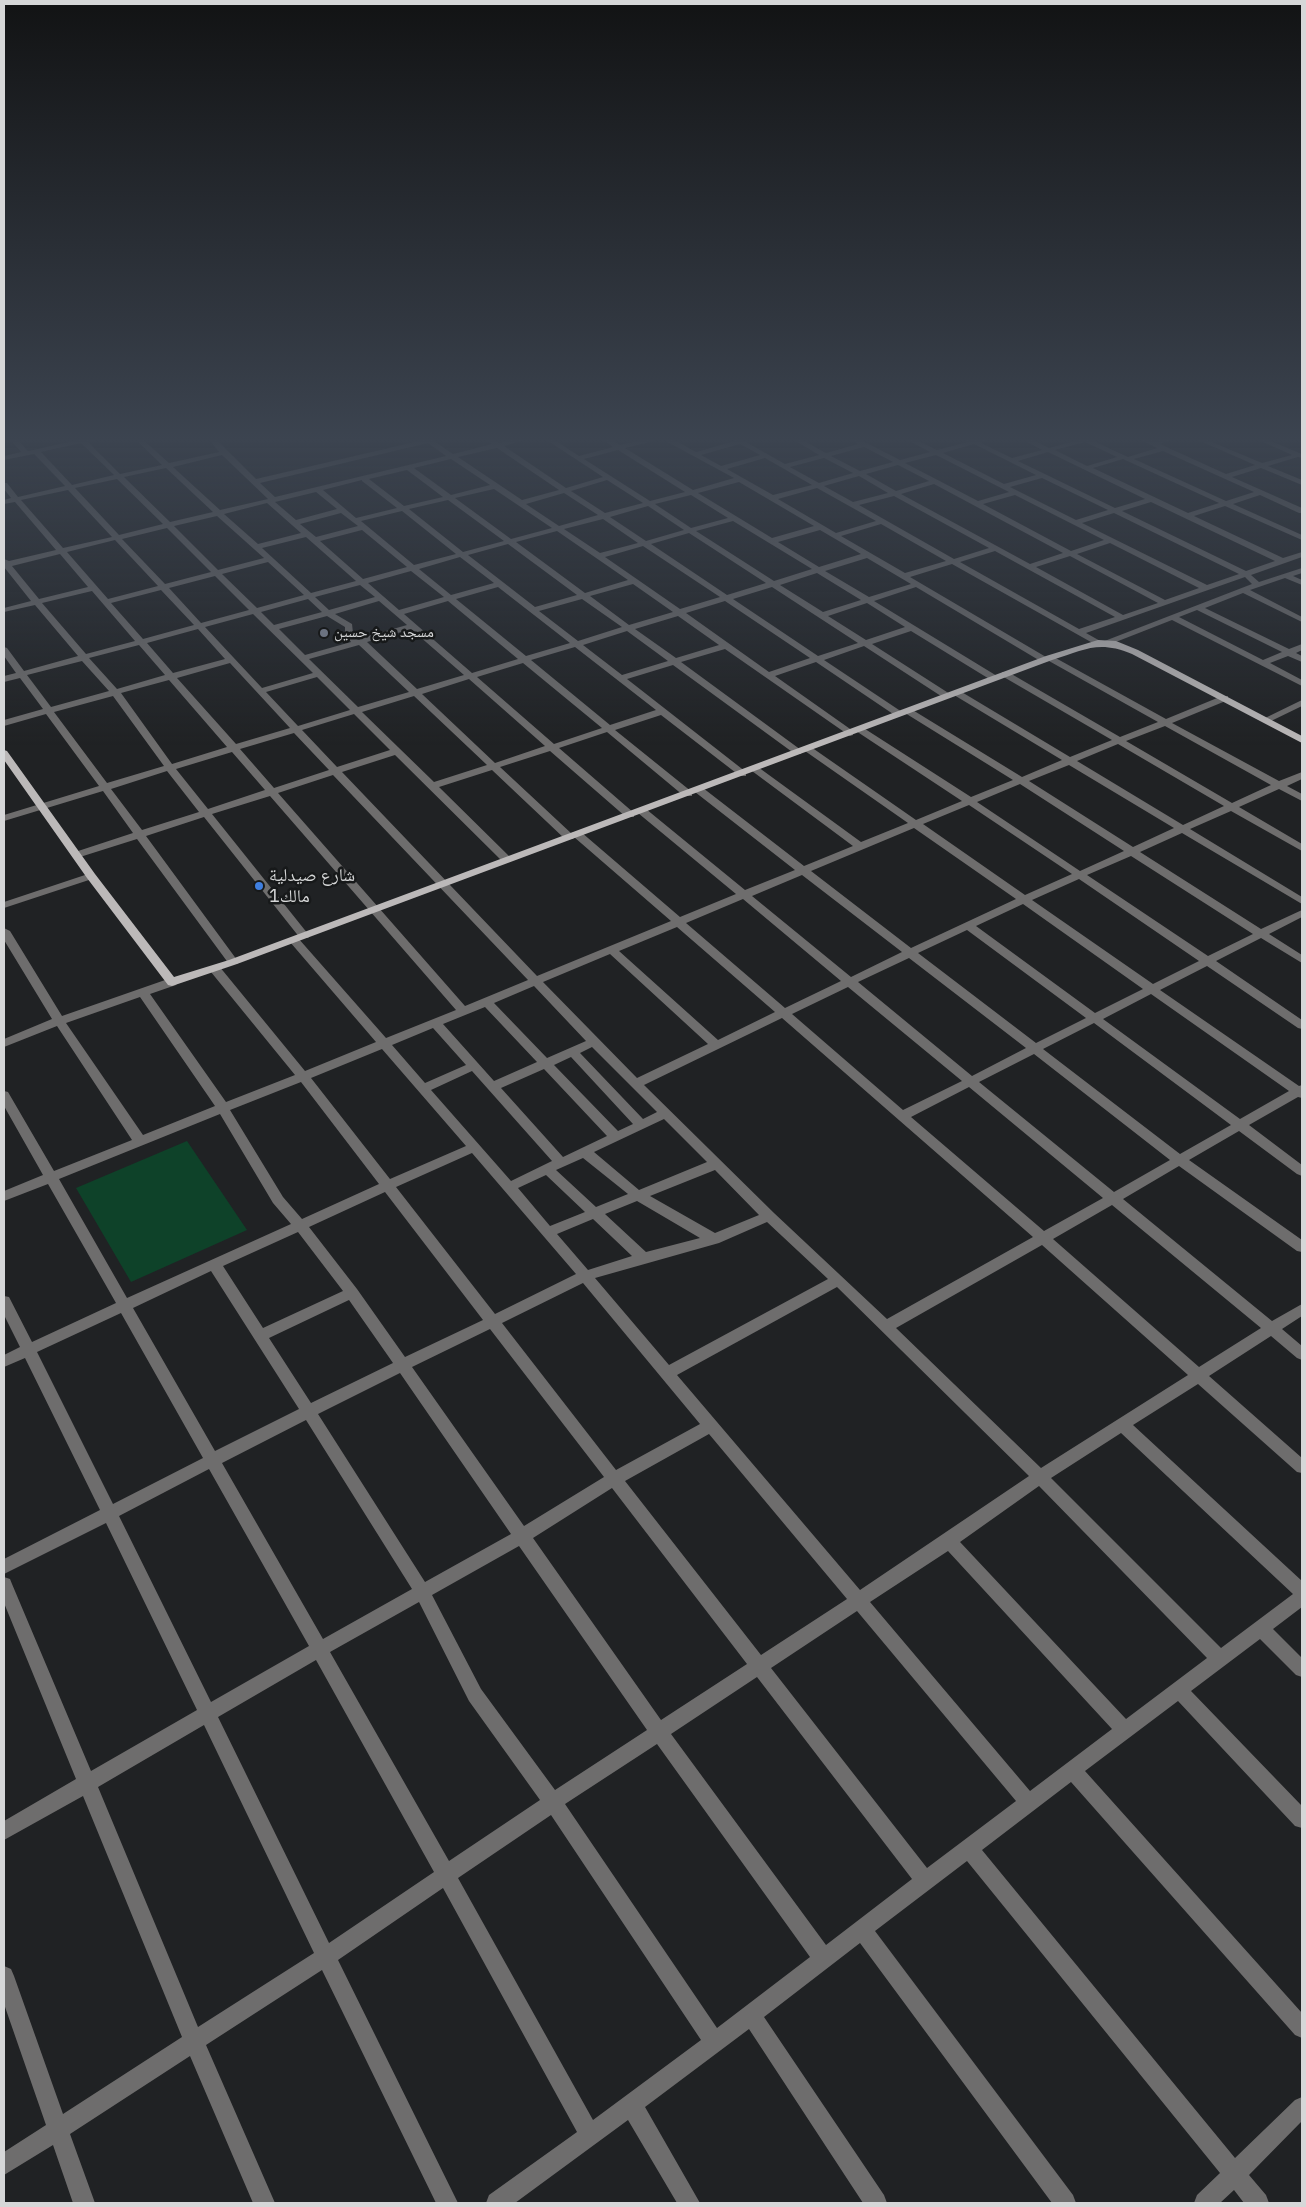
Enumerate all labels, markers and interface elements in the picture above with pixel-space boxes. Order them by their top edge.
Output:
place label: مسجد شيخ حسين [334,624,434,642]
marker: مسجد شيخ حسين [318,627,330,639]
place label: شارع صيدلية مالك1 [269,865,355,908]
marker: شارع صيدلية مالك1 [253,880,265,892]

